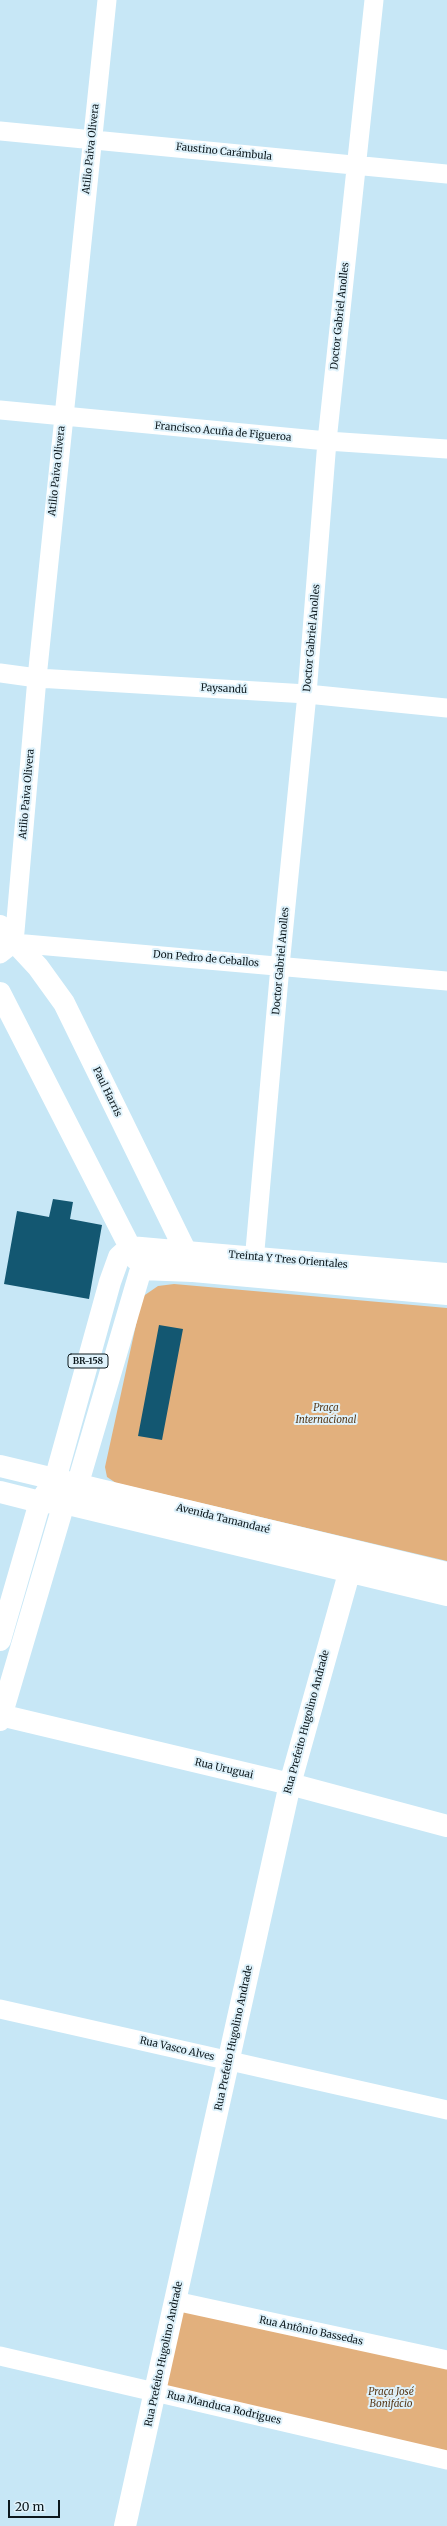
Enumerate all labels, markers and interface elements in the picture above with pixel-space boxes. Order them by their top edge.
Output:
street label: Atilio Paiva Olivera [80,103,102,195]
street label: Faustino Carámbula [175,141,273,163]
street label: Doctor Gabriel Anolles [328,262,352,370]
street label: Francisco Acuña de Figueroa [154,420,292,444]
street label: Atilio Paiva Olivera [46,425,68,517]
street label: Doctor Gabriel Anolles [301,584,323,692]
street label: Paysandú [200,682,248,696]
street label: Atilio Paiva Olivera [17,748,37,840]
street label: Doctor Gabriel Anolles [270,907,292,1015]
street label: Don Pedro de Ceballos [152,948,260,970]
street label: Paul Harris [90,1065,124,1119]
street label: Treinta Y Tres Orientales [228,1249,348,1271]
road number: BR-158 [68,1354,108,1368]
park label: Praça Internacional [296,1402,356,1426]
street label: Avenida Tamandaré [175,1502,271,1536]
street label: Rua Prefeito Hugolino Andrade [282,1649,332,1795]
street label: Rua Uruguai [194,1756,254,1782]
street label: Rua Prefeito Hugolino Andrade [213,1964,255,2112]
street label: Rua Vasco Alves [138,2035,216,2063]
street label: Rua Prefeito Hugolino Andrade [143,2280,185,2428]
street label: Rua Antônio Bassedas [258,2314,364,2348]
park label: Praça José Bonifácio [368,2386,414,2410]
street label: Rua Manduca Rodrigues [166,2389,282,2427]
scale bar [10,2492,62,2518]
text: 20 m [15,2499,44,2514]

